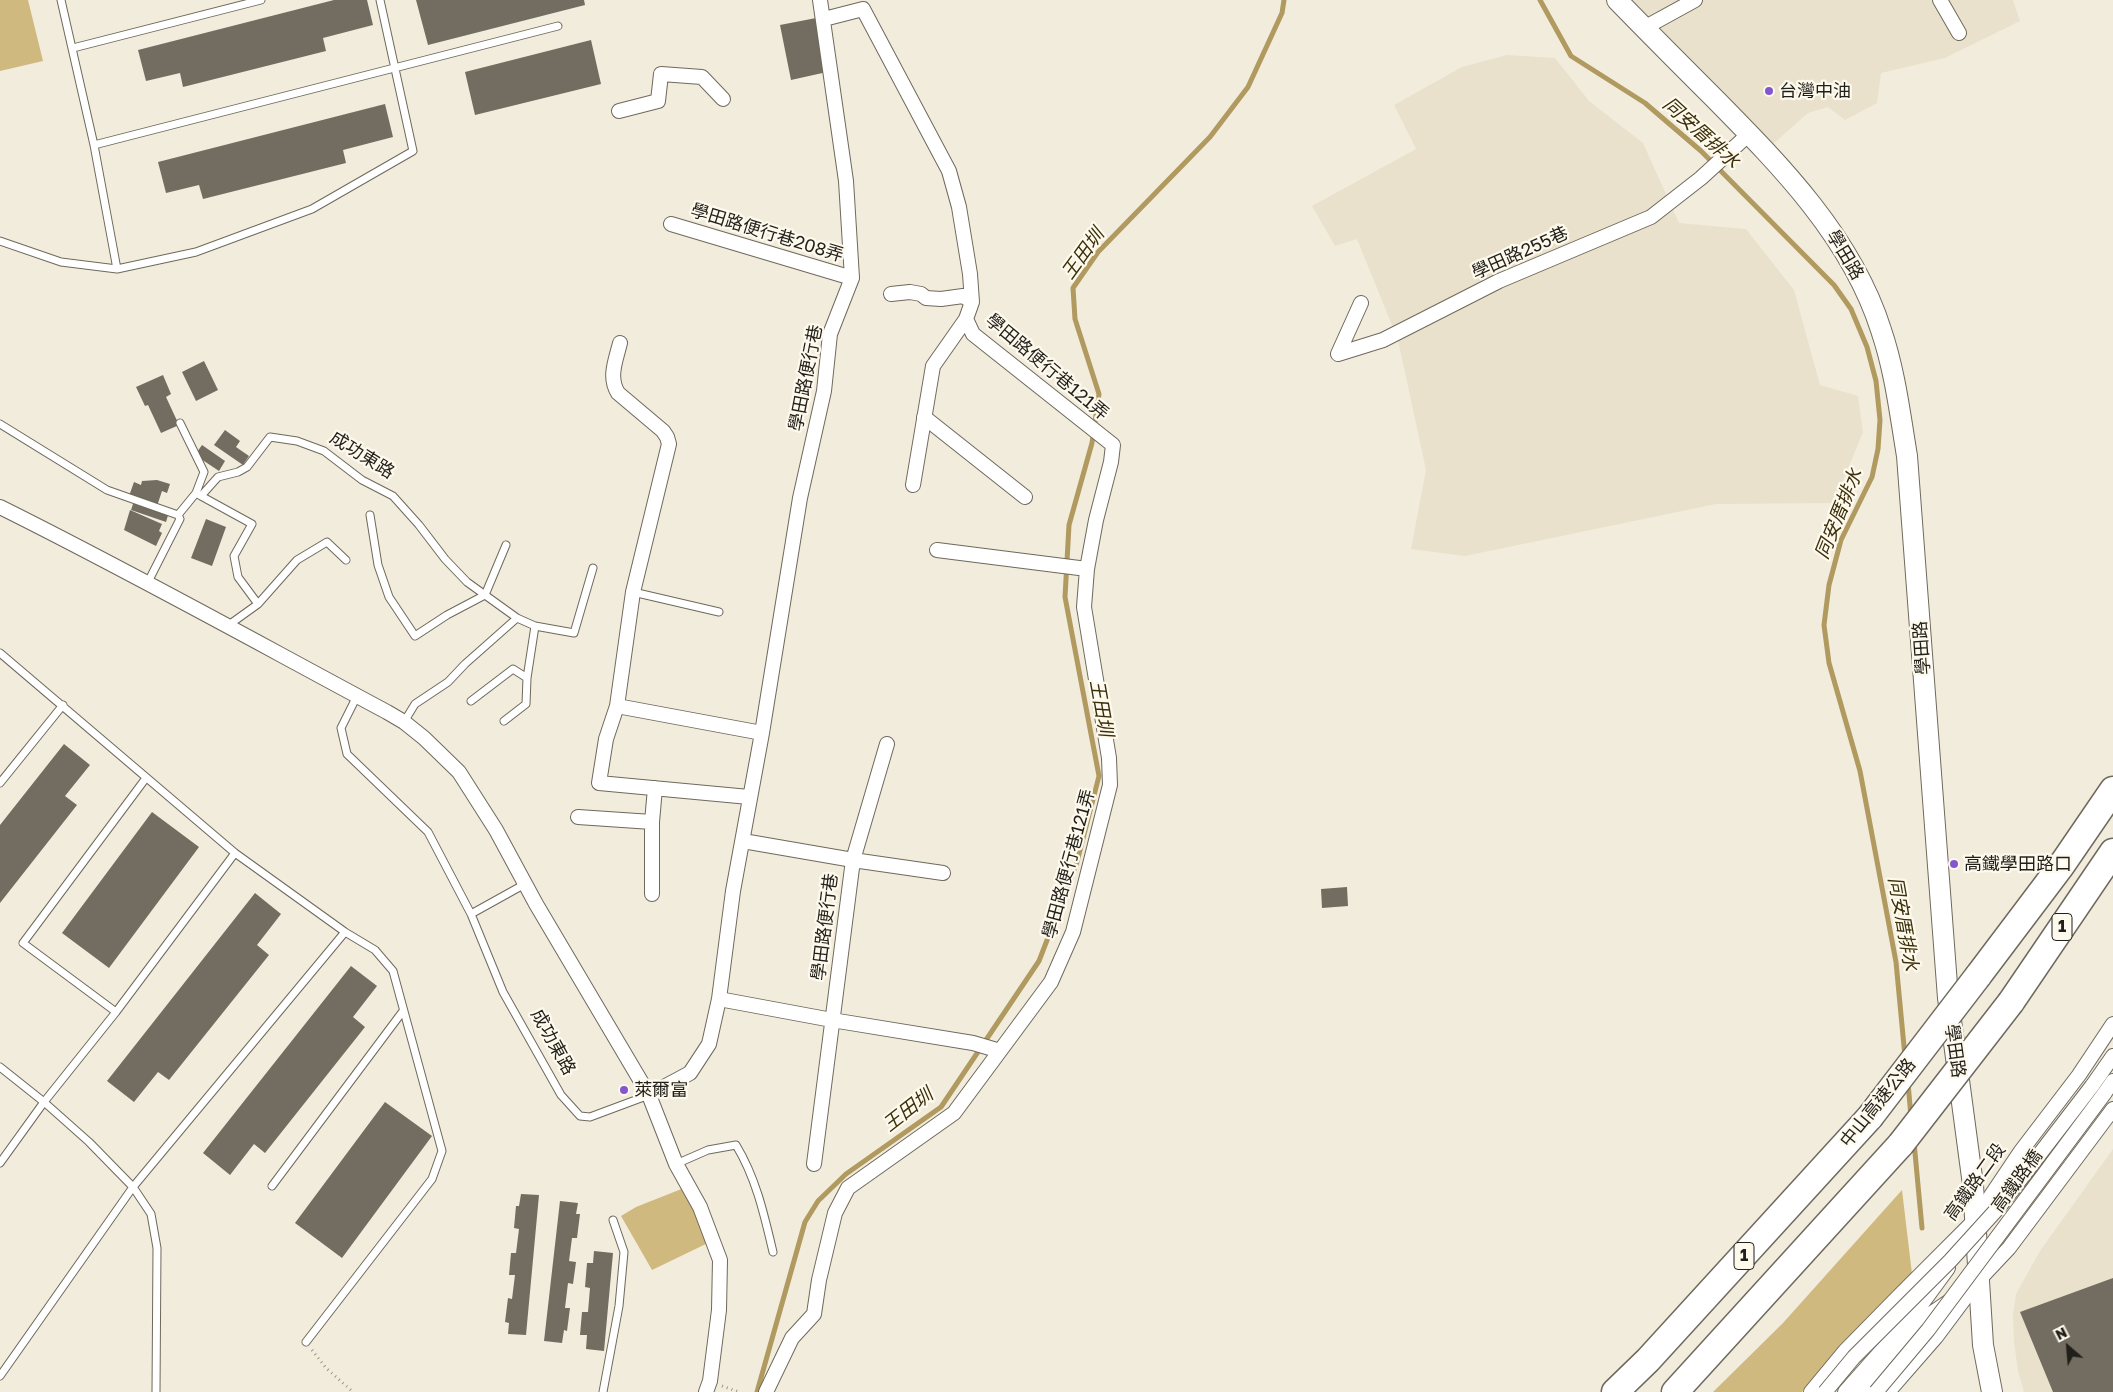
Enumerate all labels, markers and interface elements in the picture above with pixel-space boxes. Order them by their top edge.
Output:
place label: 台灣中油 [1779,80,1851,102]
marker: 台灣中油 [1763,85,1775,97]
water label: 同安厝排水 [1658,93,1744,173]
street label: 學田路便行巷208弄 [688,199,846,267]
street label: 學田路255巷 [1468,222,1572,284]
water label: 王田圳 [1057,224,1109,284]
street label: 學田路 [1822,226,1868,284]
street label: 學田路便行巷121弄 [981,309,1113,425]
street label: 學田路便行巷 [785,323,827,433]
street label: 成功東路 [326,427,398,483]
water label: 同安厝排水 [1811,466,1867,562]
street label: 學田路 [1909,620,1935,676]
water label: 王田圳 [1085,678,1117,738]
street label: 學田路便行巷121弄 [1039,787,1099,941]
place label: 高鐵學田路口 [1964,853,2072,875]
marker: 高鐵學田路口 [1948,858,1960,870]
street label: 學田路便行巷 [808,872,842,982]
water label: 同安厝排水 [1884,875,1922,973]
road number: 1 [2052,914,2072,940]
street label: 成功東路 [526,1005,580,1079]
street label: 學田路 [1941,1023,1969,1079]
street label: 中山高速公路 [1836,1054,1920,1152]
place label: 萊爾富 [634,1079,688,1101]
water label: 王田圳 [879,1083,937,1137]
marker: 萊爾富 [618,1084,630,1096]
street label: 高鐵路二段 [1940,1139,2010,1225]
street label: 高鐵路橋 [1987,1146,2047,1216]
road number: 1 [1734,1242,1754,1270]
north arrow [2043,1322,2093,1372]
text: N [2052,1323,2070,1343]

